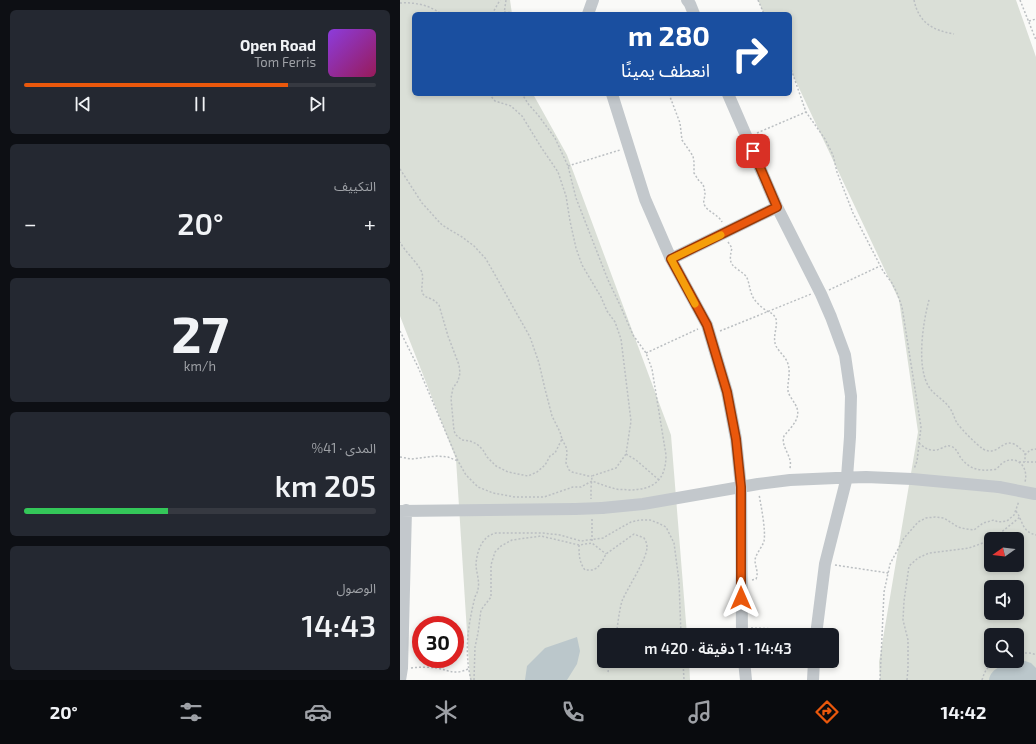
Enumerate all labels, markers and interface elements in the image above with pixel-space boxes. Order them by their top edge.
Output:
text: 280 m [628,18,710,52]
icon: right [724,28,776,80]
text: Open Road [240,36,316,54]
text: Tom Ferris [254,54,316,70]
text: انعطف يمينًا [621,59,710,81]
icon: previous [72,93,94,115]
icon: pause [189,93,211,115]
icon: next [306,93,328,115]
pin [736,134,770,168]
icon: arrive [742,140,764,162]
text: التكييف [334,178,376,194]
text: 20° [177,205,224,241]
text: − [24,210,37,236]
text: + [364,210,376,236]
text: 27 [171,301,229,363]
text: km/h [184,358,216,374]
text: المدى · 41% [312,440,376,456]
text: 205 km [275,467,376,503]
north arrow [984,532,1024,572]
map controls [984,532,1024,668]
position arrow [720,577,762,619]
text: الوصول [336,580,376,596]
button: sound [984,580,1024,620]
text: 14:43 [301,607,376,643]
speed limit sign: 30 [412,616,464,668]
button: search [984,628,1024,668]
text: 14:43 · 1 دقيقة · 420 m [644,639,792,657]
icon: filters [177,698,205,726]
icon: car [304,698,332,726]
icon: climate [432,698,460,726]
icon: phone [559,698,587,726]
icon: music [686,698,714,726]
icon: directions [813,698,841,726]
text: 20° [50,701,78,723]
text: 14:42 [941,701,986,723]

